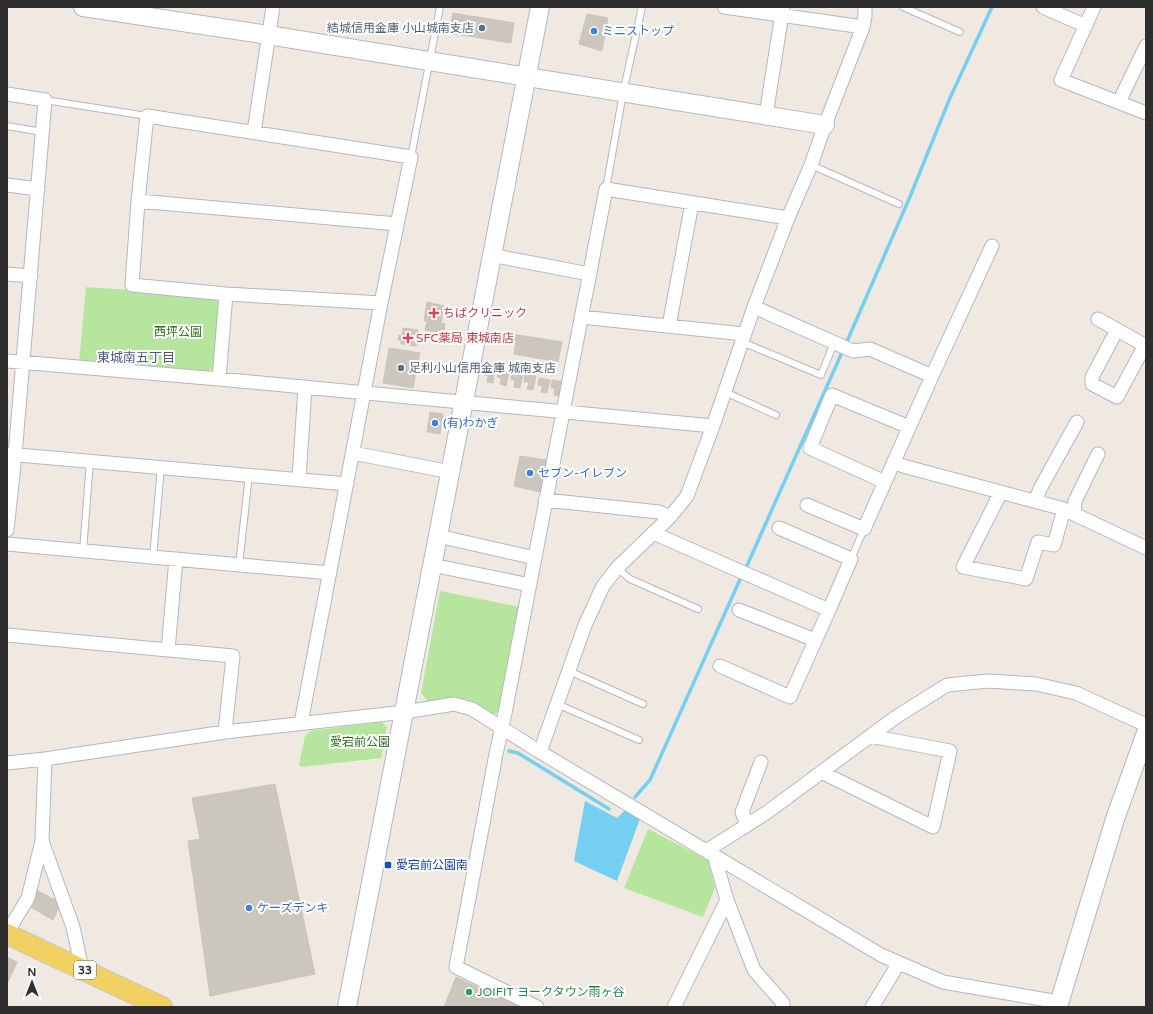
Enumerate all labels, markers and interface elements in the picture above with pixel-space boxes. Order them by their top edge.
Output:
place label: 結城信用金庫 小山城南支店 [327,21,474,35]
marker: 結城信用金庫 小山城南支店 [477,23,487,33]
place label: ミニストップ [602,24,674,38]
marker: ミニストップ [589,26,599,36]
place label: ちばクリニック [443,306,527,320]
marker: ちばクリニック [428,307,440,319]
park label: 西坪公園 [154,325,202,339]
place label: SFC薬局 東城南店 [416,331,514,345]
marker: SFC薬局 東城南店 [403,333,413,343]
district label: 東城南五丁目 [97,350,175,366]
place label: 足利小山信用金庫 城南支店 [409,361,556,375]
marker: 足利小山信用金庫 城南支店 [396,363,406,373]
place label: (有)わかぎ [443,416,499,430]
marker: (有)わかぎ [430,418,440,428]
place label: セブン-イレブン [538,466,627,480]
marker: セブン-イレブン [525,468,535,478]
park label: 愛宕前公園 [330,735,390,749]
place label: 愛宕前公園南 [396,858,468,872]
marker: 愛宕前公園南 [383,860,393,870]
place label: ケーズデンキ [257,901,328,915]
marker: ケーズデンキ [244,903,254,913]
road number: 33 [74,961,96,979]
north arrow [12,962,52,1002]
text: N [28,966,36,979]
place label: JOIFIT ヨークタウン雨ヶ谷 [477,985,624,999]
marker: JOIFIT ヨークタウン雨ヶ谷 [464,987,474,997]

